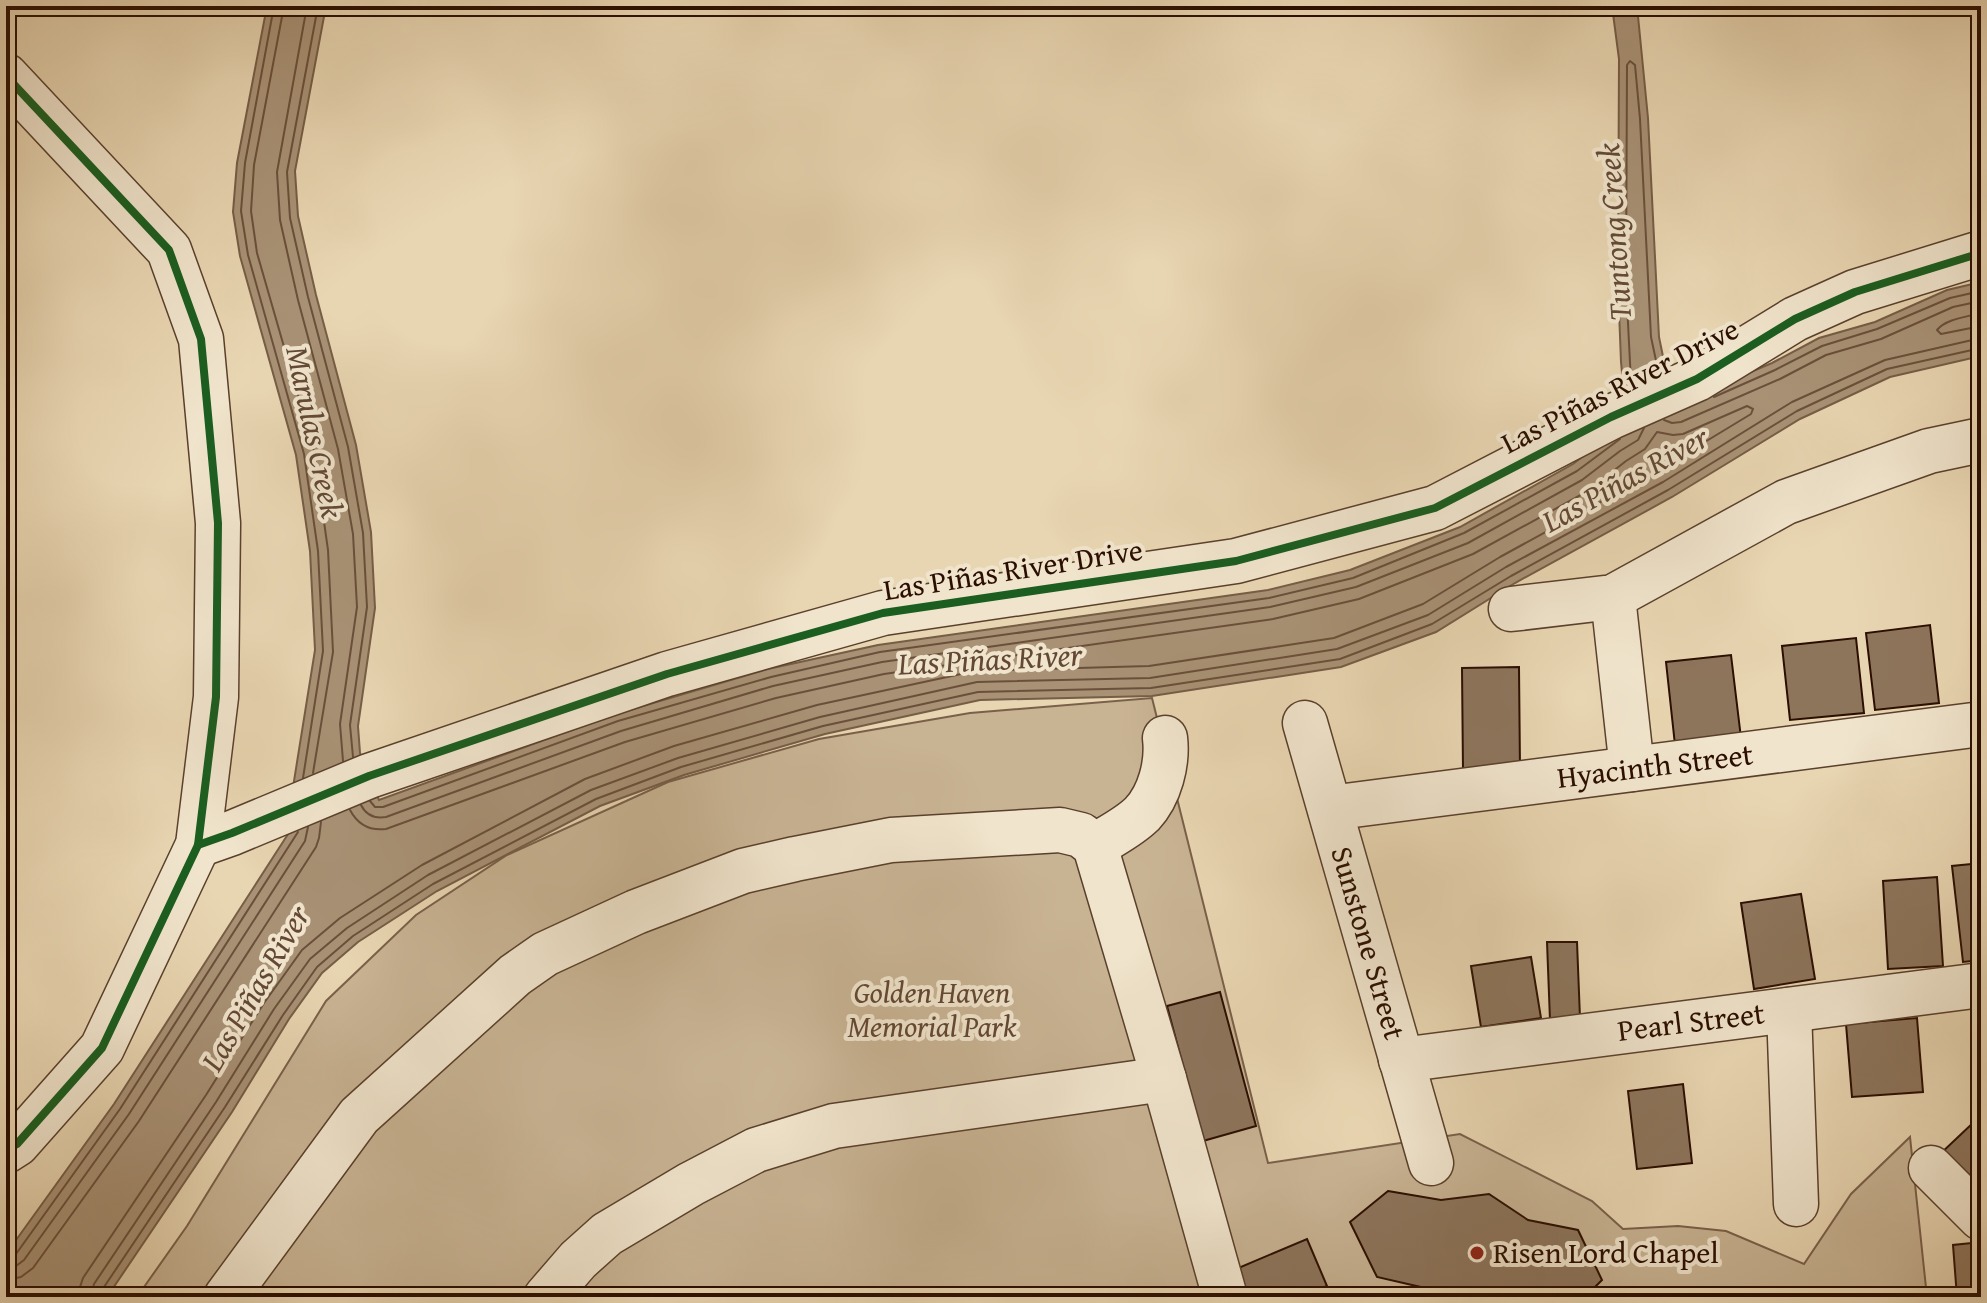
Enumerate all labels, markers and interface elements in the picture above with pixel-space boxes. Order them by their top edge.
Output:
water label: Tuntong Creek [1584,141,1643,322]
street label: Las Piñas River Drive [1493,306,1746,464]
water label: Marulas Creek [274,341,357,523]
water label: Las Piñas River [1532,413,1718,544]
street label: Las Piñas River Drive [880,527,1146,611]
water label: Las Piñas River [896,630,1084,687]
street label: Hyacinth Street [1554,731,1756,799]
street label: Sunstone Street [1320,841,1418,1045]
water label: Las Piñas River [188,895,322,1080]
park label: Golden Haven Memorial Park [848,970,1017,1048]
street label: Pearl Street [1615,990,1767,1052]
place label: Risen Lord Chapel [1493,1230,1719,1274]
marker: Risen Lord Chapel [1468,1244,1486,1262]

